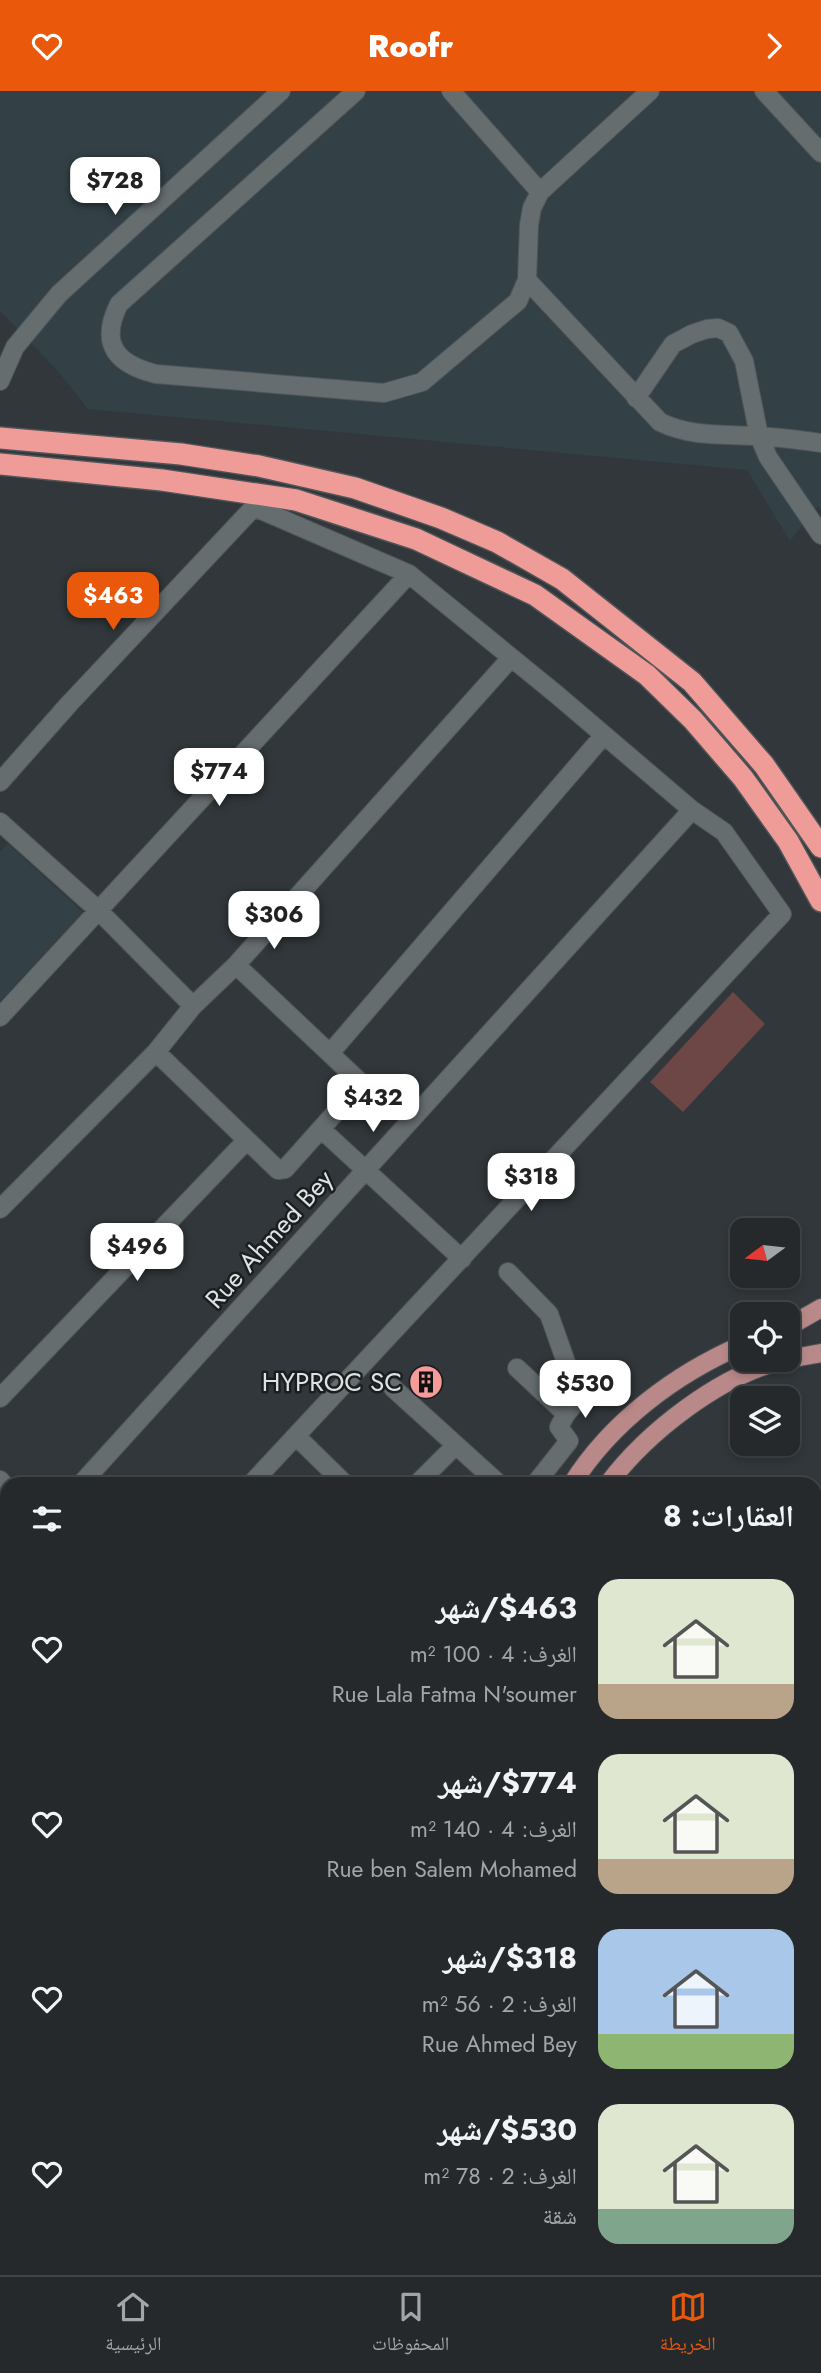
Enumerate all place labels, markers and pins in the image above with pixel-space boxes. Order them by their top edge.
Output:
pin: $728 [74,157,156,217]
pin: $463 [72,573,154,632]
pin: $774 [178,749,260,808]
pin: $306 [233,891,315,951]
pin: $432 [332,1075,414,1134]
pin: $318 [490,1153,572,1213]
pin: $496 [96,1223,178,1283]
pin: $530 [544,1361,626,1420]
place label: HYPROC SC [262,1363,402,1401]
building icon: HYPROC SC [407,1363,445,1401]

